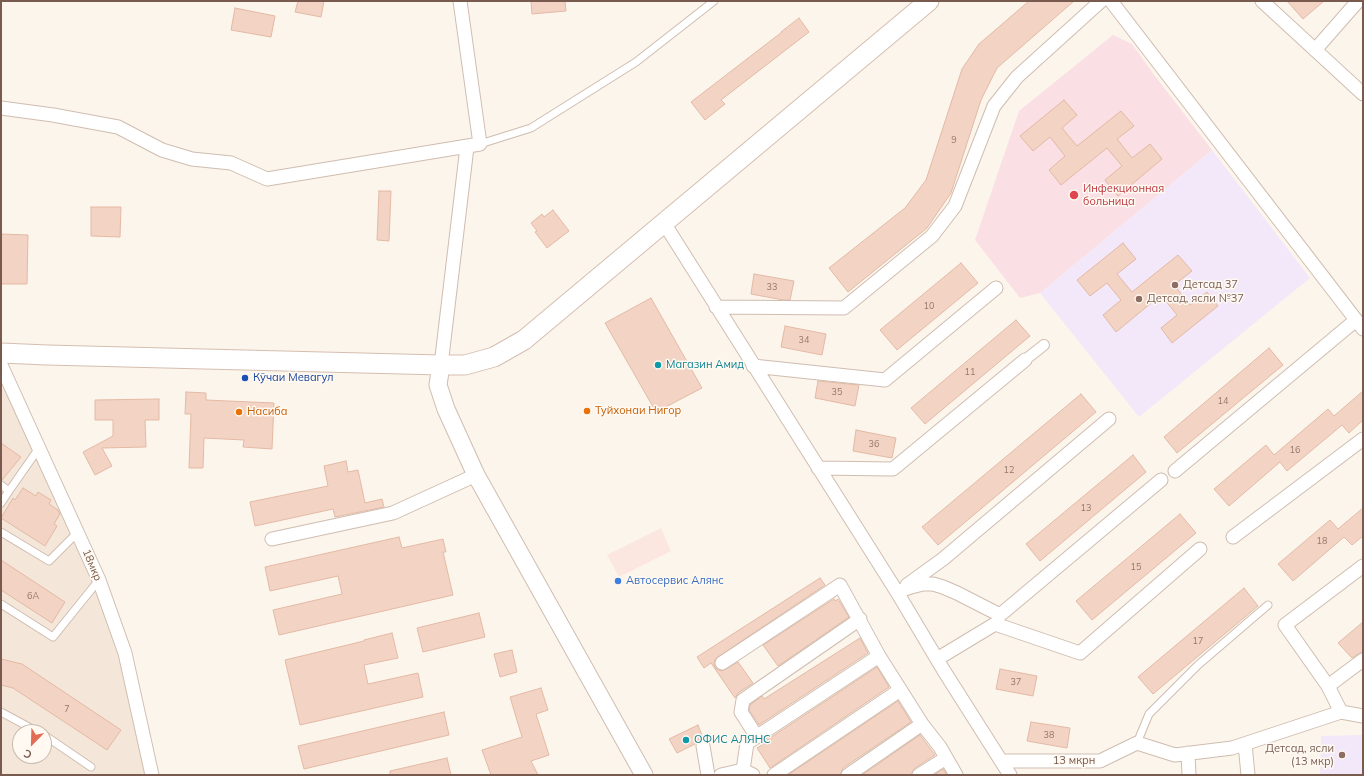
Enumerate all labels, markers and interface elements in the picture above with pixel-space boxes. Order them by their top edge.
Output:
house number: 9 [951,135,957,145]
place label: Инфекционная больница [1083,182,1164,208]
marker: Инфекционная больница [1068,189,1080,201]
place label: Детсад 37 [1183,278,1238,292]
marker: Детсад 37 [1170,280,1180,290]
house number: 33 [767,282,777,292]
place label: Детсад, ясли №37 [1147,292,1244,306]
marker: Детсад, ясли №37 [1134,294,1144,304]
house number: 10 [924,301,934,311]
house number: 34 [799,335,809,345]
place label: Магазин Амид [666,358,744,372]
marker: Магазин Амид [653,360,663,370]
house number: 11 [965,367,975,377]
place label: Кӯчаи Мевагул [253,371,334,385]
marker: Кӯчаи Мевагул [240,373,250,383]
house number: 35 [832,387,842,397]
house number: 14 [1218,396,1228,406]
place label: Туйхонаи Нигор [595,404,681,418]
place label: Насиба [247,405,287,419]
marker: Туйхонаи Нигор [582,406,592,416]
marker: Насиба [234,407,244,417]
house number: 36 [869,439,879,449]
house number: 16 [1290,445,1300,455]
house number: 12 [1004,465,1014,475]
house number: 13 [1081,503,1091,513]
house number: 18 [1317,536,1327,546]
street label: 18мкр [79,547,105,583]
house number: 15 [1131,562,1141,572]
place label: Автосервис Алянс [626,574,724,588]
marker: Автосервис Алянс [613,576,623,586]
house number: 6А [27,591,39,601]
house number: 17 [1193,636,1203,646]
house number: 37 [1011,677,1021,687]
house number: 7 [64,704,70,714]
north arrow [12,724,52,764]
house number: 38 [1044,730,1054,740]
place label: ОФИС АЛЯНС [694,733,771,747]
marker: ОФИС АЛЯНС [681,735,691,745]
place label: Детсад, ясли (13 мкр) [1265,742,1334,768]
text: С [22,746,34,762]
marker: Детсад, ясли (13 мкр) [1337,750,1347,760]
street label: 13 мкрн [1053,754,1095,768]

